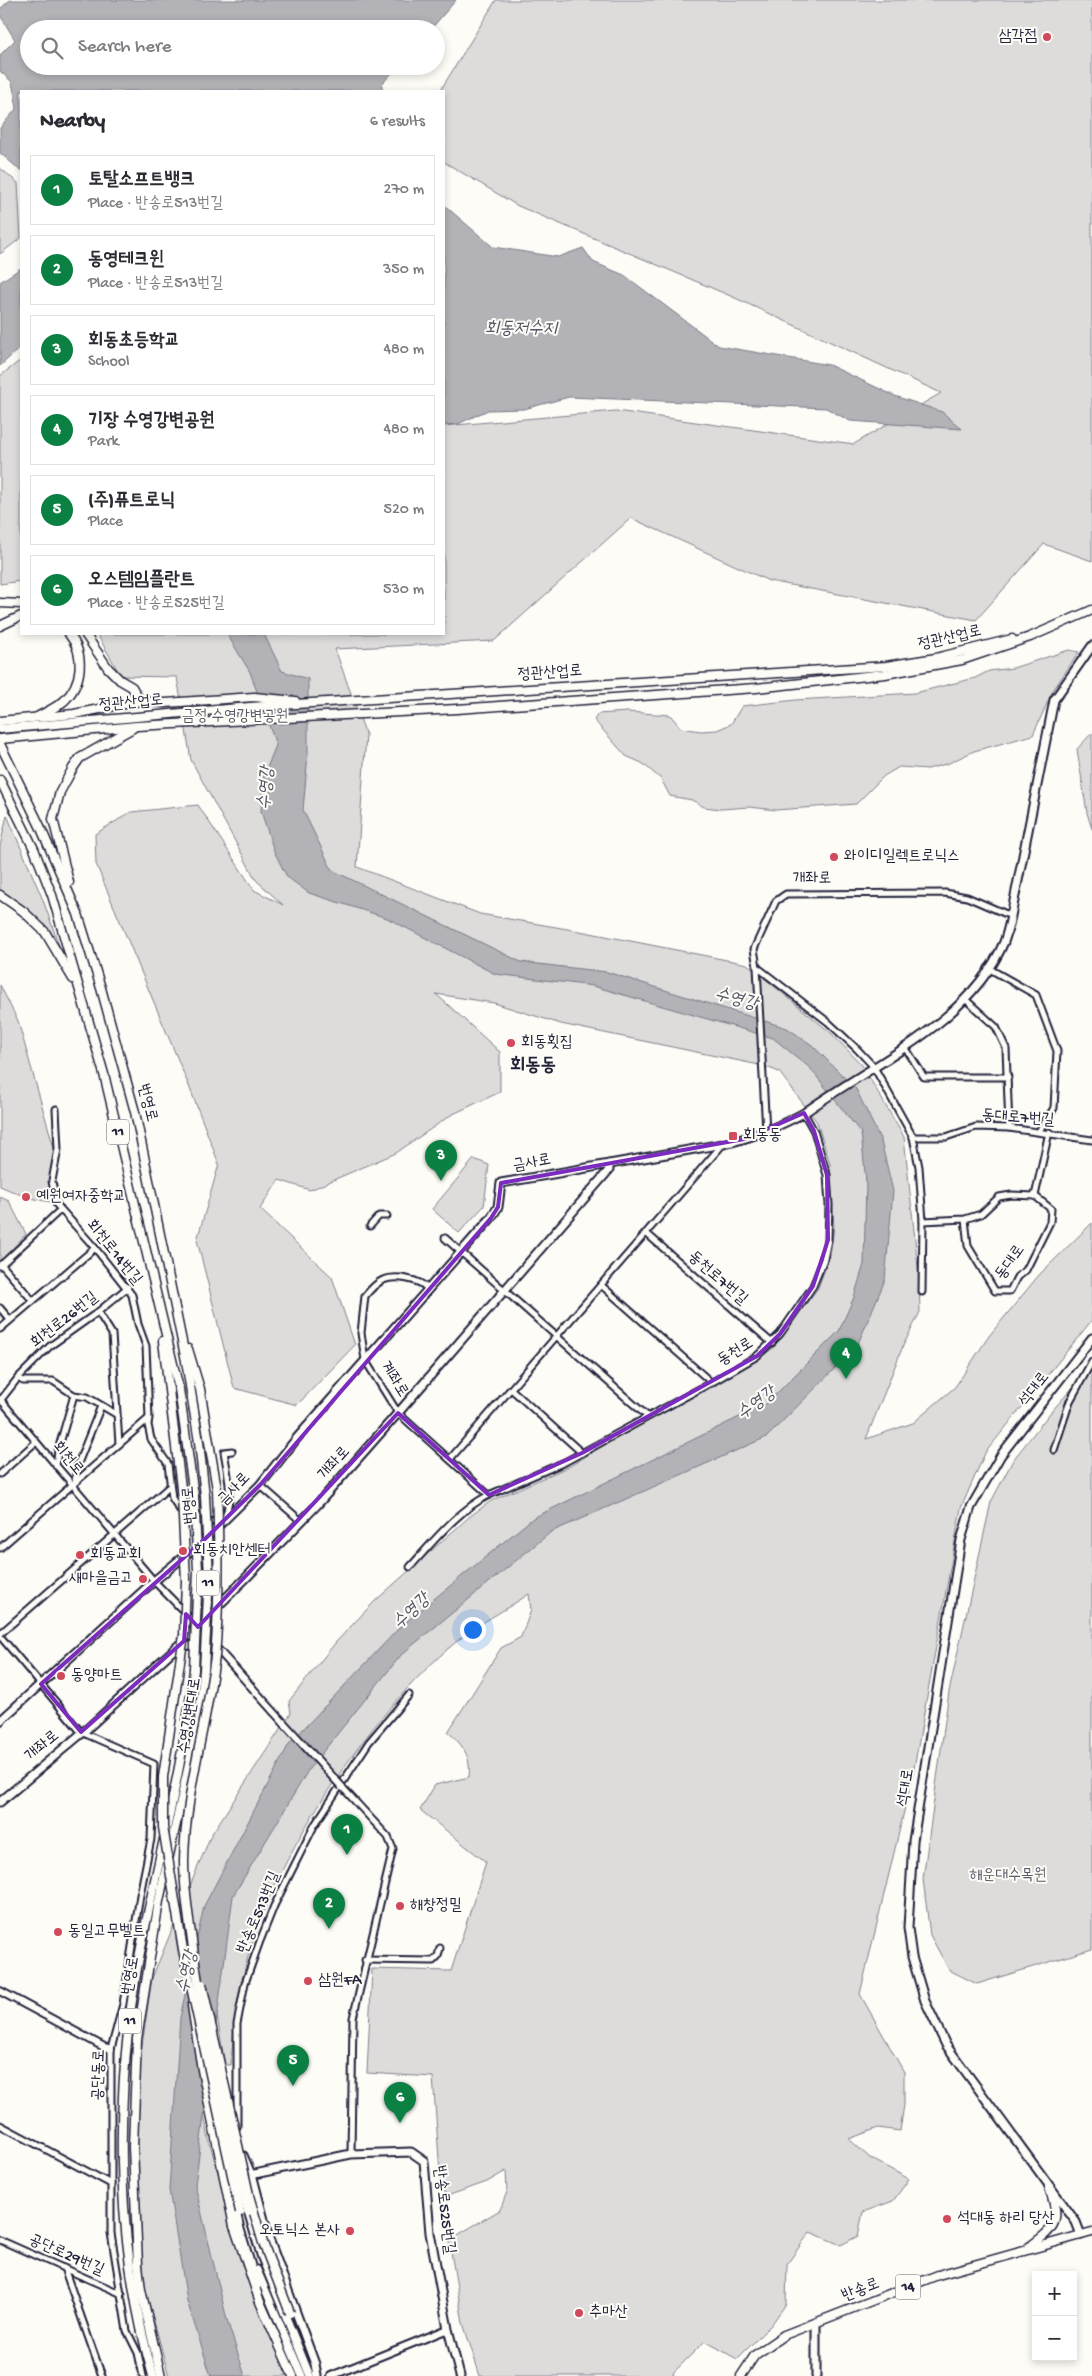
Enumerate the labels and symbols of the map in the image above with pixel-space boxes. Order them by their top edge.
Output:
place label: 삼각점 [998,28,1037,47]
marker: 삼각점 [1041,31,1053,43]
water label: 회동저수지 [485,319,560,340]
street label: 정관산업로 [917,623,983,655]
street label: 정관산업로 [517,662,583,686]
street label: 정관산업로 [98,692,164,716]
park label: 금정 수영강변공원 [182,708,288,727]
water label: 수영강 [255,763,280,811]
place label: 와이디일렉트로닉스 [844,848,960,867]
marker: 와이디일렉트로닉스 [828,851,840,863]
street label: 개좌로 [793,870,831,890]
water label: 수영강 [712,984,762,1016]
place label: 회동횟집 [521,1033,573,1053]
marker: 회동횟집 [505,1037,517,1049]
district label: 회동동 [510,1055,556,1078]
street label: 번영로 [132,1082,160,1124]
street label: 동대로7번길 [981,1107,1055,1131]
road number: 11 [107,1120,129,1144]
place label: 회동동 [743,1127,782,1146]
marker: 회동동 [727,1130,739,1142]
pin: 3 [425,1140,457,1181]
street label: 금사로 [511,1151,553,1177]
place label: 예원여자중학교 [36,1188,126,1207]
marker: 예원여자중학교 [20,1191,32,1203]
street label: 회천로14번길 [81,1217,145,1290]
street label: 동대로 [992,1242,1030,1284]
street label: 동천로7번길 [683,1248,751,1310]
street label: 회천로26번길 [28,1289,103,1353]
street label: 동천로 [715,1335,757,1371]
pin: 4 [830,1338,862,1379]
street label: 계좌로 [375,1359,411,1401]
street label: 석대로 [1016,1369,1054,1411]
water label: 수영강 [733,1381,783,1425]
street label: 회천로 [47,1438,87,1480]
street label: 개좌로 [315,1443,355,1485]
street label: 금사로 [215,1470,255,1510]
street label: 번영로 [180,1485,202,1525]
place label: 회동치안센터 [193,1542,270,1561]
marker: 회동치안센터 [177,1545,189,1557]
place label: 회동교회 [90,1546,142,1565]
marker: 회동교회 [74,1549,86,1561]
place label: 새마을금고 [69,1570,133,1589]
road number: 11 [197,1570,219,1596]
marker: 새마을금고 [137,1573,149,1585]
water label: 수영강 [389,1588,437,1634]
your location [460,1617,486,1643]
place label: 동양마트 [71,1667,123,1686]
marker: 동양마트 [55,1670,67,1682]
street label: 수영강변대로 [176,1676,206,1756]
street label: 개좌로 [22,1727,64,1767]
street label: 석대로 [895,1767,919,1809]
pin: 1 [331,1814,363,1855]
park label: 해운대수목원 [969,1867,1047,1886]
street label: 반송로513번길 [233,1868,286,1957]
pin: 2 [313,1888,345,1929]
place label: 해창정밀 [410,1897,462,1916]
marker: 해창정밀 [394,1900,406,1912]
place label: 동일고무벨트 [68,1923,145,1942]
marker: 동일고무벨트 [52,1926,64,1938]
water label: 수영강 [173,1946,204,1996]
street label: 번영로 [119,1955,145,1997]
place label: 삼원FA [318,1972,363,1991]
marker: 삼원FA [302,1975,314,1987]
road number: 11 [119,2008,141,2034]
pin: 5 [277,2045,309,2086]
street label: 공단동로 [90,2049,110,2101]
pin: 6 [384,2082,416,2123]
street label: 반송로525번길 [428,2165,459,2255]
place label: 석대동 하리 당산 [957,2210,1055,2229]
marker: 석대동 하리 당산 [941,2213,953,2225]
place label: 오토닉스 본사 [259,2222,340,2241]
marker: 오토닉스 본사 [344,2225,356,2237]
street label: 공단로29번길 [25,2231,107,2281]
street label: 반송로 [839,2274,882,2307]
road number: 14 [896,2274,920,2300]
place label: 추마산 [589,2303,628,2323]
marker: 추마산 [573,2307,585,2319]

